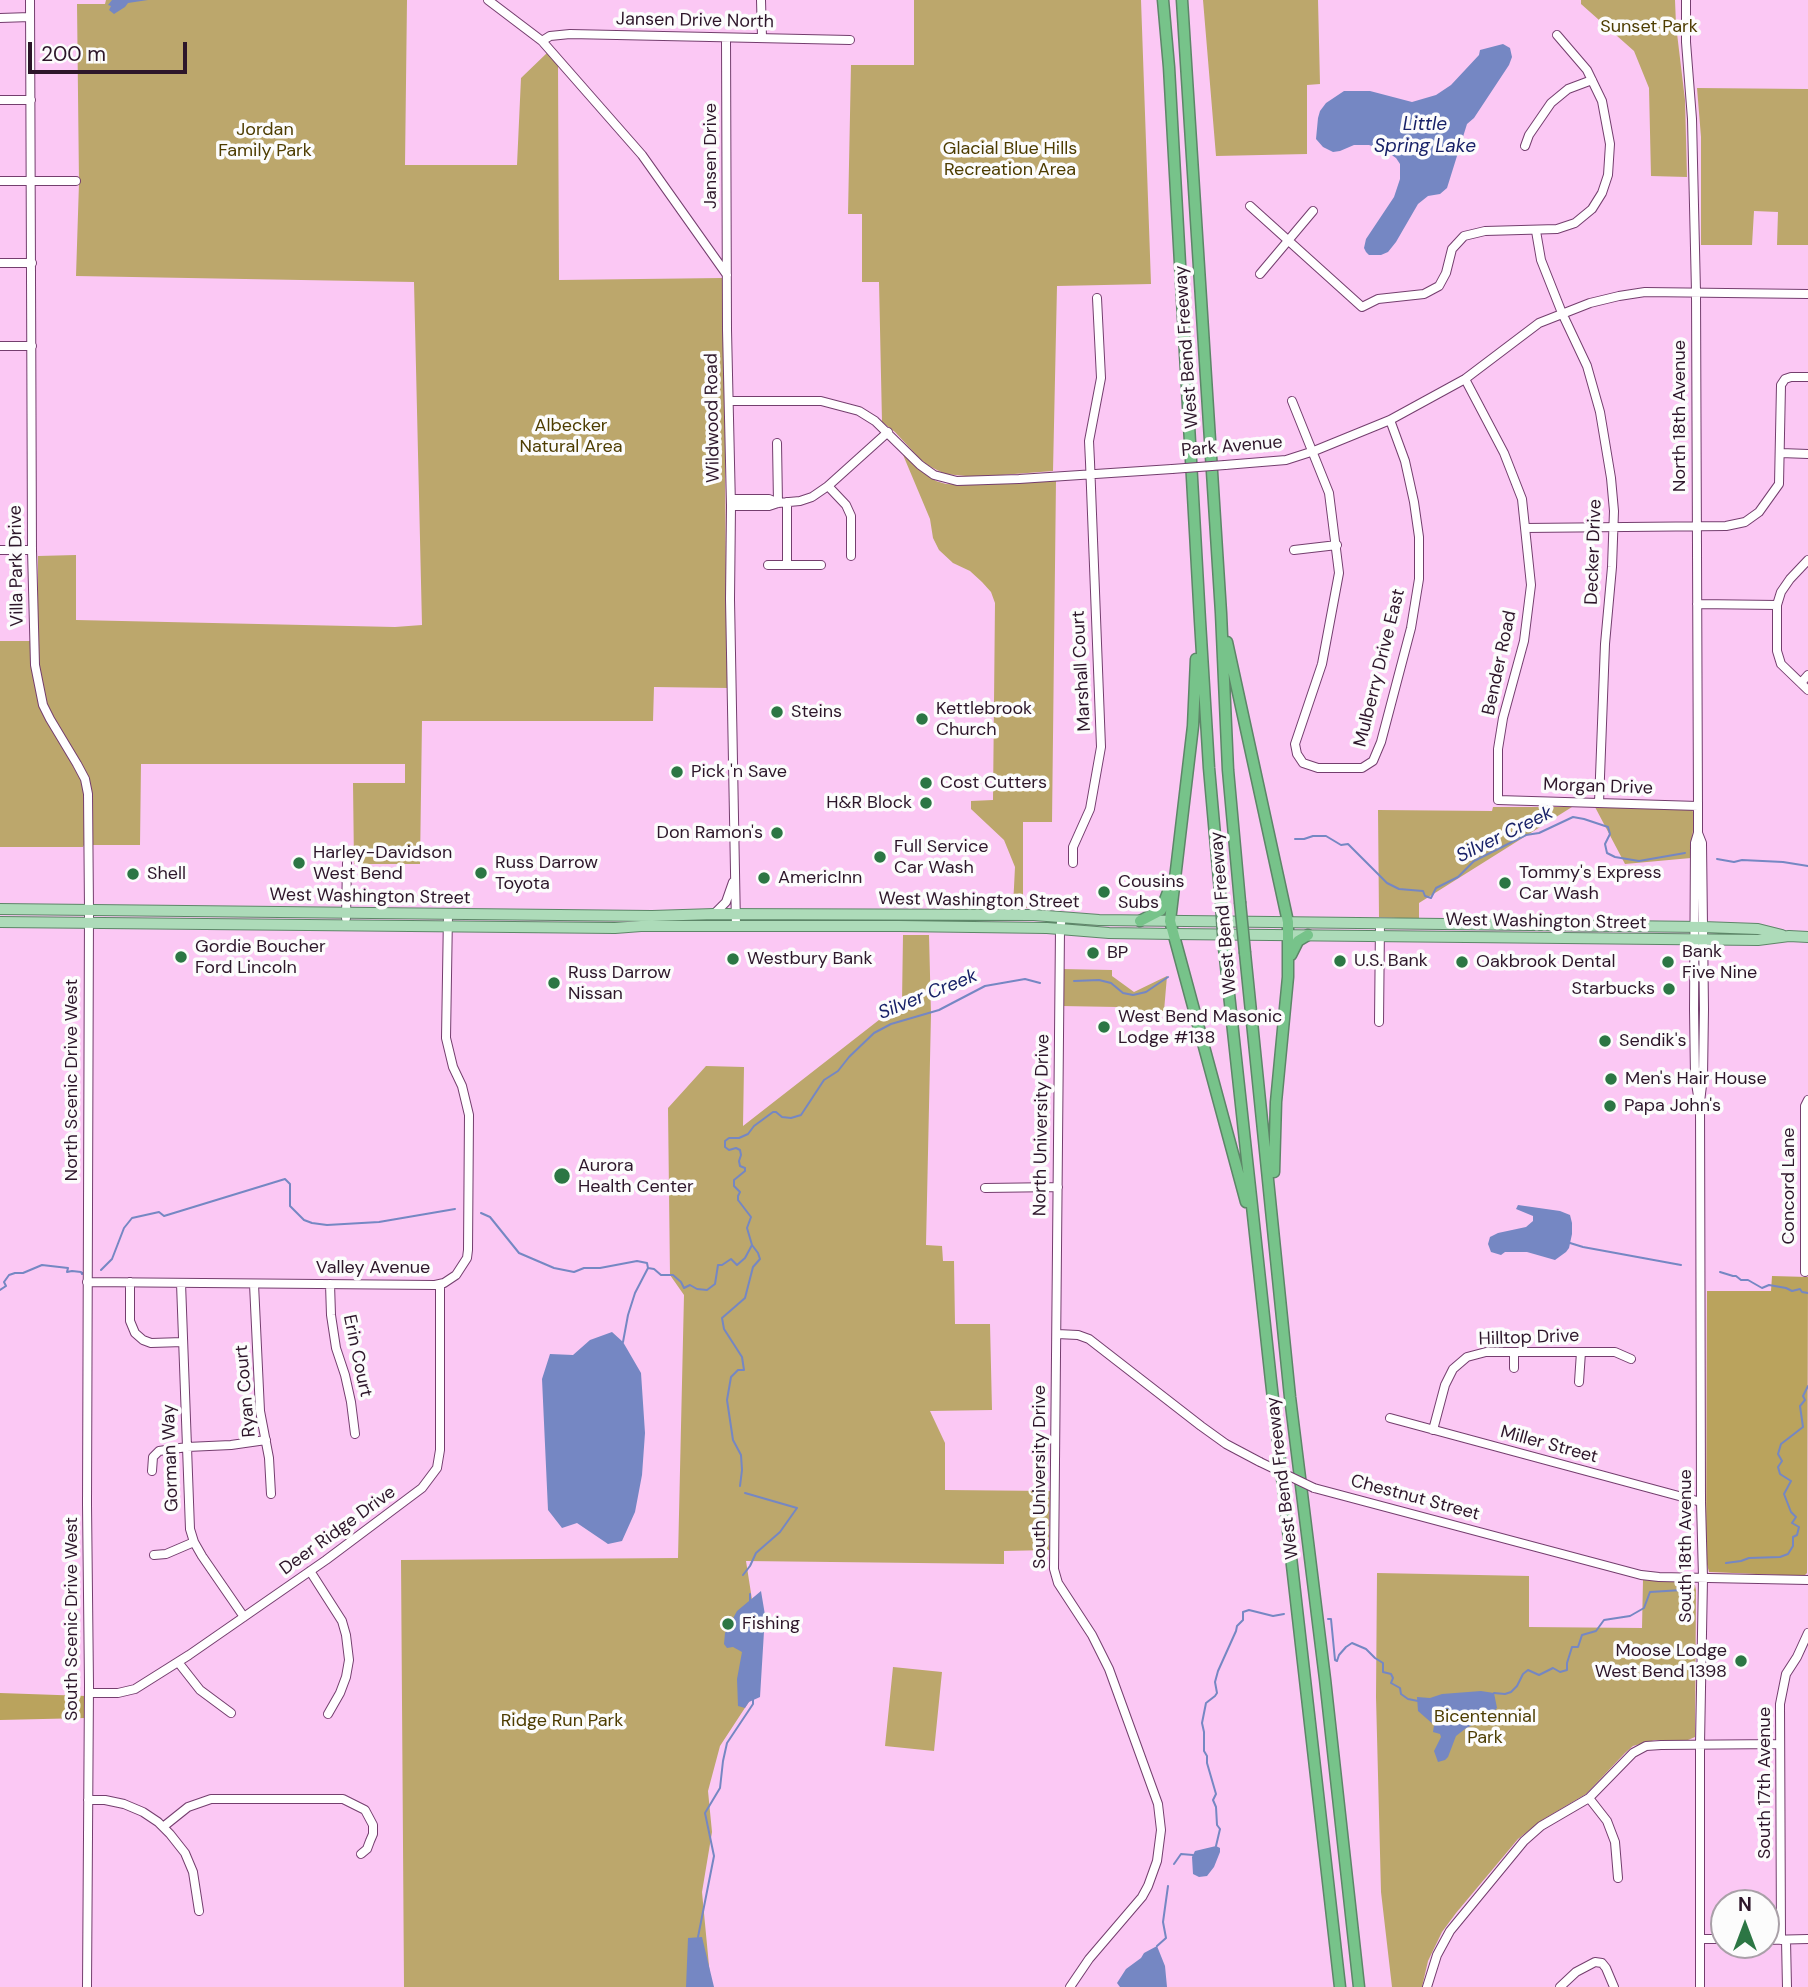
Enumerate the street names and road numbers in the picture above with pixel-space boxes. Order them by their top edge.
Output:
street label: Jansen Drive North [616,9,774,33]
street label: Jansen Drive [700,103,722,209]
street label: West Bend Freeway [1171,265,1203,429]
street label: North 18th Avenue [1669,340,1691,492]
street label: Wildwood Road [701,353,725,483]
street label: Park Avenue [1181,432,1283,462]
street label: Decker Drive [1581,499,1607,605]
street label: Villa Park Drive [5,505,29,627]
street label: Mulberry Drive East [1350,587,1410,749]
street label: Bender Road [1478,609,1522,717]
street label: Marshall Court [1068,610,1096,732]
street label: Morgan Drive [1543,774,1653,800]
street label: West Bend Freeway [1206,831,1242,995]
street label: West Washington Street [269,884,471,910]
street label: West Washington Street [878,888,1080,914]
street label: West Washington Street [1445,909,1647,935]
street label: North Scenic Drive West [61,979,83,1181]
street label: North University Drive [1030,1034,1054,1216]
street label: Concord Lane [1778,1127,1800,1245]
street label: Valley Avenue [316,1257,430,1279]
street label: Erin Court [338,1313,376,1399]
street label: Hilltop Drive [1478,1325,1580,1351]
street label: Ryan Court [231,1344,261,1438]
street label: South University Drive [1029,1385,1051,1569]
street label: West Bend Freeway [1262,1395,1304,1561]
street label: Gorman Way [158,1404,184,1512]
street label: Miller Street [1498,1422,1600,1468]
street label: South 18th Avenue [1675,1469,1697,1623]
street label: Chestnut Street [1348,1470,1482,1526]
street label: Deer Ridge Drive [276,1482,400,1580]
street label: South Scenic Drive West [61,1517,83,1721]
street label: South 17th Avenue [1754,1707,1776,1859]

